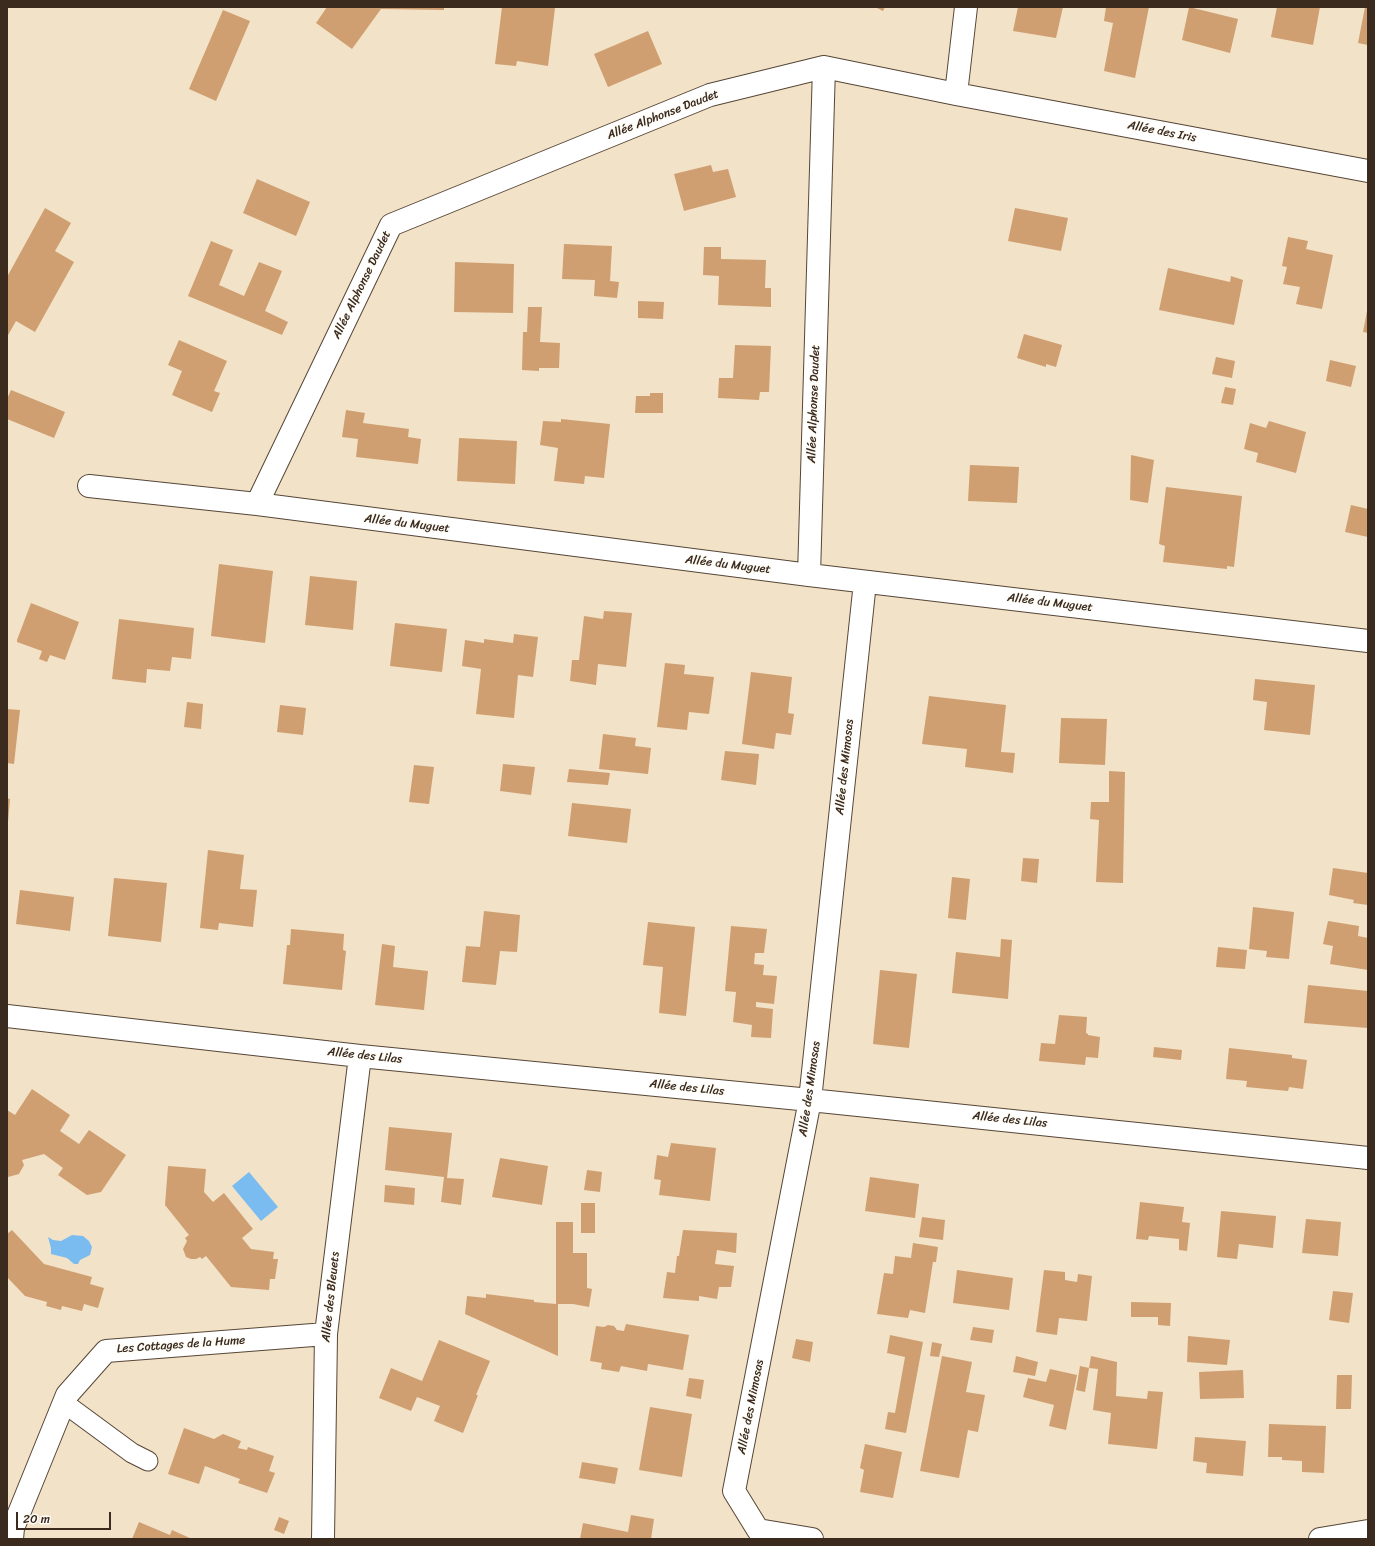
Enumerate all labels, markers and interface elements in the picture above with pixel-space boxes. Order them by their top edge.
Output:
street label: Allée Alphonse Daudet [605,87,721,143]
street label: Allée des Iris [1126,118,1198,146]
street label: Allée Alphonse Daudet [330,229,394,341]
street label: Allée Alphonse Daudet [805,345,823,463]
street label: Allée du Muguet [364,512,450,536]
street label: Allée du Muguet [685,553,771,577]
street label: Allée du Muguet [1007,591,1093,615]
street label: Allée des Mimosas [833,718,857,816]
street label: Allée des Mimosas [796,1040,824,1138]
street label: Allée des Lilas [327,1045,403,1067]
street label: Allée des Lilas [649,1077,725,1099]
street label: Allée des Lilas [972,1109,1048,1131]
street label: Allée des Bleuets [319,1251,343,1343]
street label: Les Cottages de la Hume [116,1333,246,1357]
street label: Allée des Mimosas [735,1358,767,1456]
scale bar [18,1504,113,1530]
text: 20 m [23,1508,50,1530]

